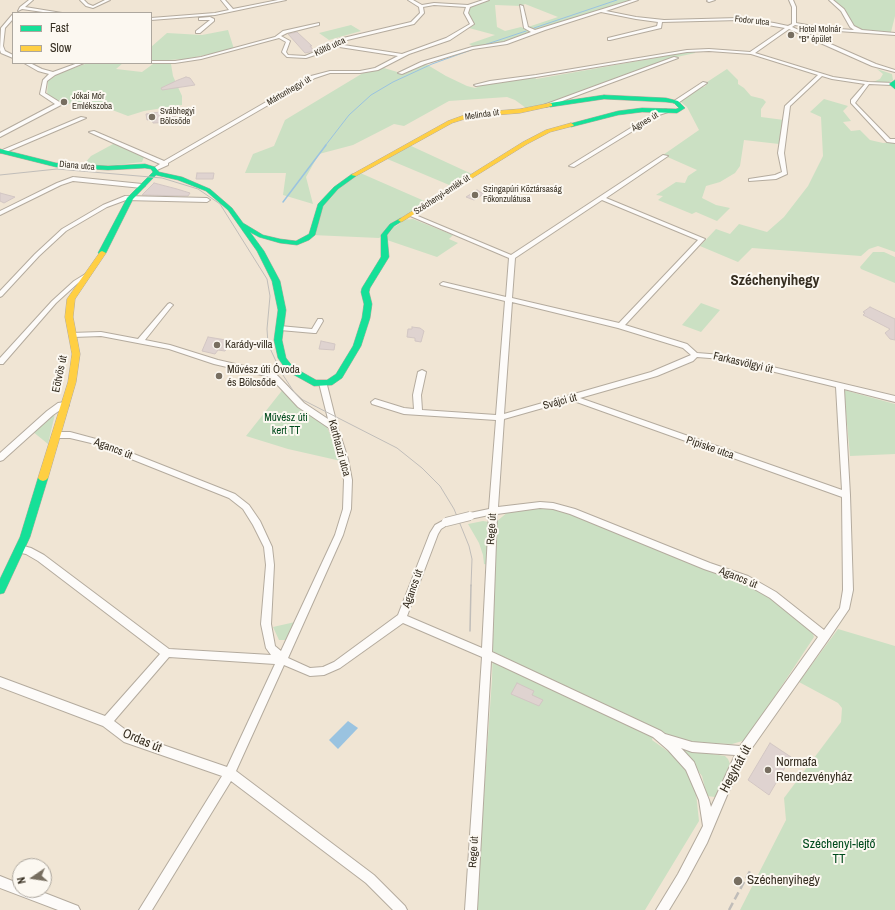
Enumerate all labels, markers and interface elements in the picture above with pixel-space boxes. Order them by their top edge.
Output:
legend [12,12,152,64]
street label: Fodor utca [734,14,770,28]
text: Fast [50,20,69,36]
place label: Hotel Molnár "B" épület [799,25,841,46]
marker: Hotel Molnár "B" épület [786,30,796,40]
street label: Költő utca [313,35,347,59]
text: Slow [50,40,71,56]
street label: Mártonhegyi út [265,74,313,108]
place label: Jókai Mór Emlékszoba [72,92,112,113]
marker: Jókai Mór Emlékszoba [59,97,69,107]
place label: Svábhegyi Bölcsőde [160,107,195,128]
street label: Melinda út [464,107,500,123]
street label: Ágnes út [630,110,660,134]
marker: Svábhegyi Bölcsőde [147,112,157,122]
street label: Diana utca [59,159,95,173]
street label: Széchenyi-emlék út [412,173,472,217]
place label: Szingapúri Köztársaság Főkonzulátusa [483,185,562,206]
marker: Szingapúri Köztársaság Főkonzulátusa [470,190,480,200]
district label: Széchenyihegy [731,272,819,290]
place label: Karády-villa [225,338,273,352]
marker: Karády-villa [212,340,222,350]
street label: Farkasvölgyi út [712,350,774,376]
street label: Eötvös út [50,354,70,394]
place label: Művész úti Óvoda és Bölcsőde [227,363,300,389]
marker: Művész úti Óvoda és Bölcsőde [214,371,224,381]
street label: Svájci út [542,391,578,413]
park label: Művész úti kert TT [264,411,308,437]
street label: Karthauzi utca [325,418,353,478]
street label: Pipiske utca [684,434,736,462]
street label: Agancs út [92,436,134,462]
street label: Rege út [485,513,499,545]
street label: Agancs út [717,564,759,592]
street label: Agancs út [400,568,426,610]
street label: Ordas út [120,726,164,756]
street label: Hegyhát út [717,743,755,795]
place label: Normafa Rendezvényház [776,755,852,786]
marker: Normafa Rendezvényház [763,765,773,775]
street label: Rege út [467,836,481,868]
park label: Széchenyi-lejtő TT [803,837,875,868]
north arrow [12,858,52,898]
place label: Széchenyihegy [747,873,820,889]
marker: Széchenyihegy [732,875,744,887]
text: N [14,876,29,885]

